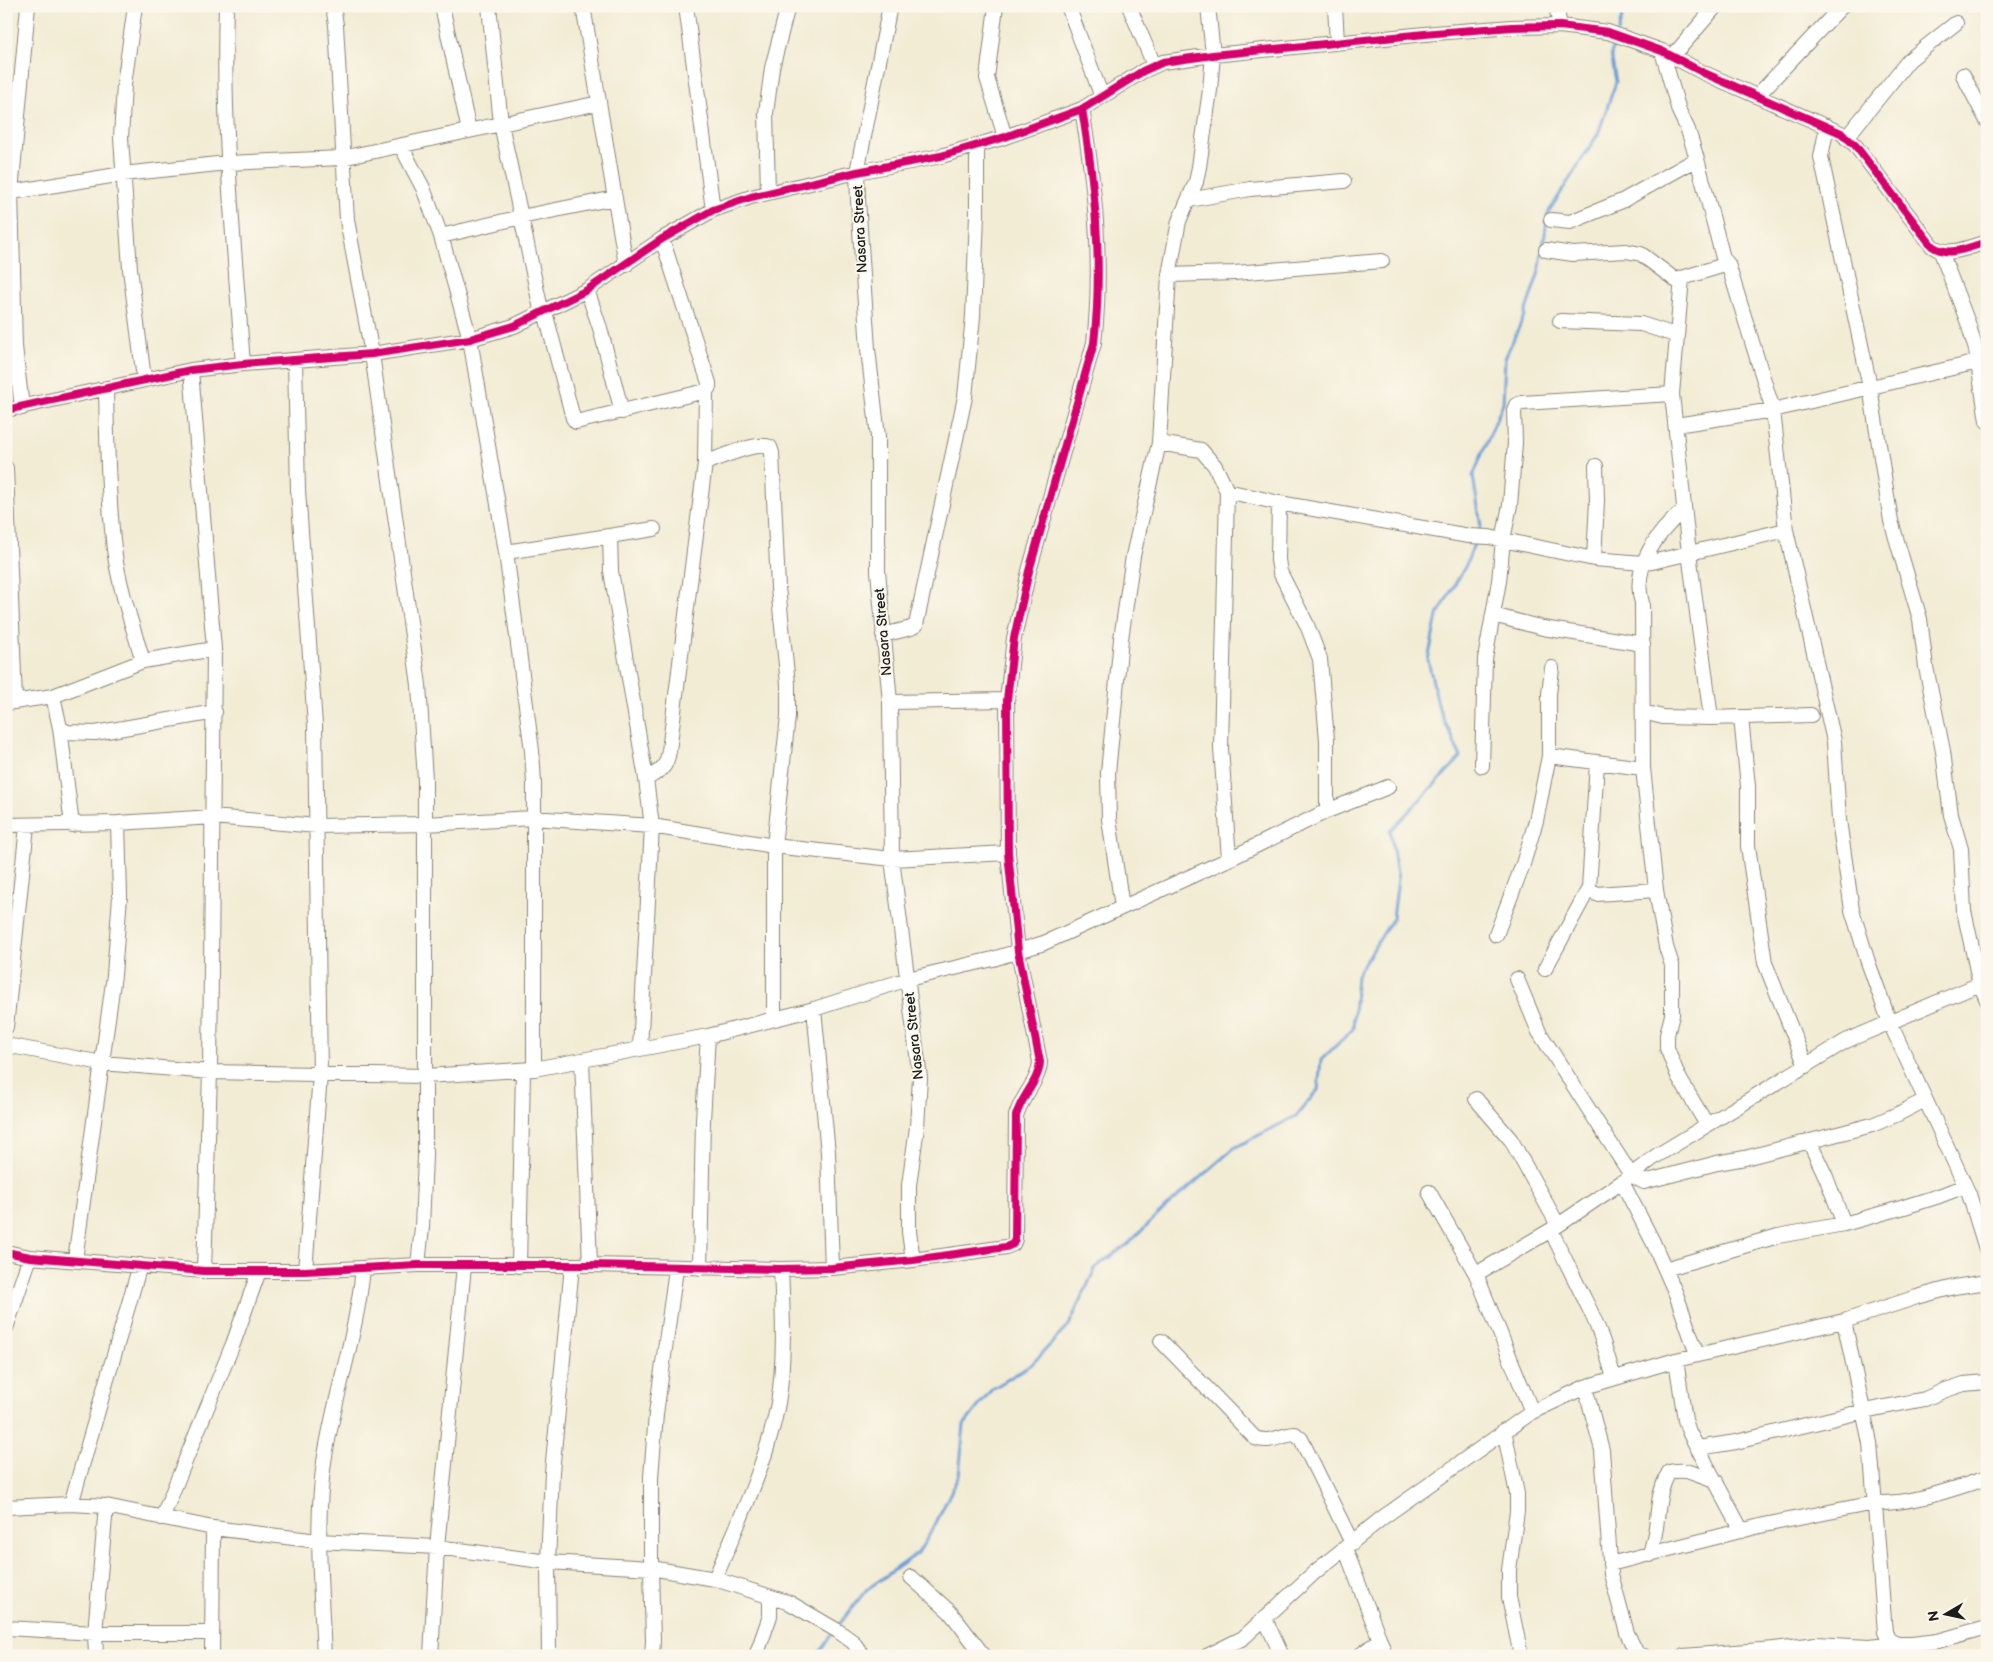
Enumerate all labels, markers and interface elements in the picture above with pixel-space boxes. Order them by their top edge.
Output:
street label: Nasara Street [849,184,871,273]
street label: Nasara Street [871,587,895,677]
street label: Nasara Street [901,991,927,1081]
north arrow [1920,1590,1970,1640]
text: N [1924,1609,1943,1622]

